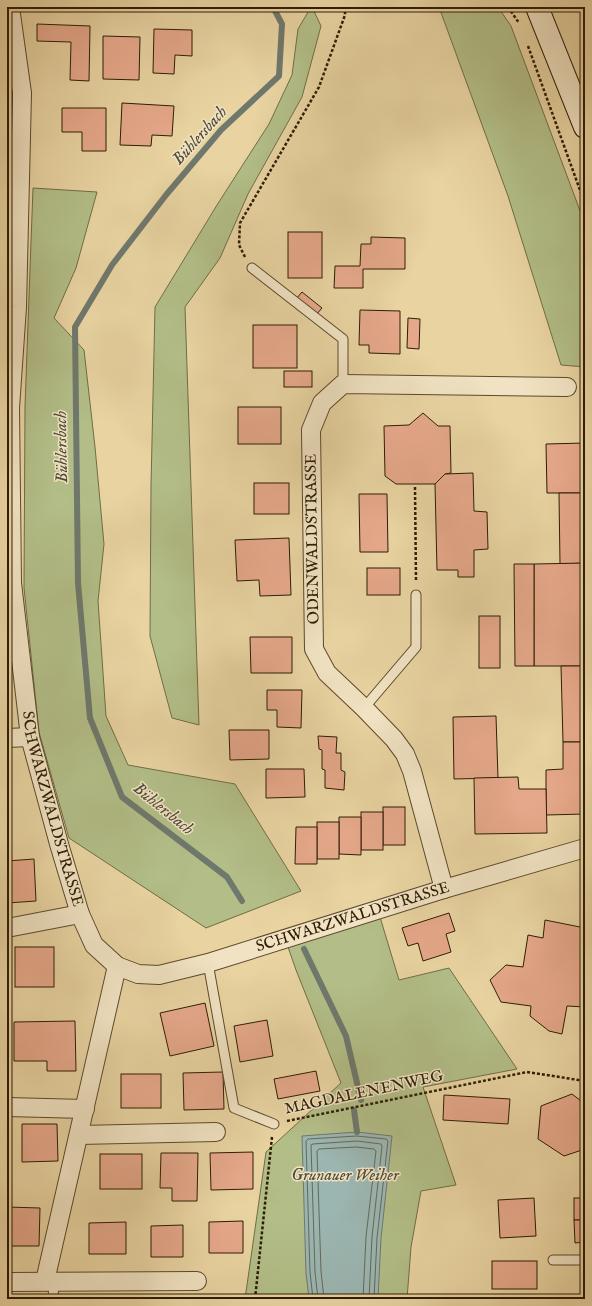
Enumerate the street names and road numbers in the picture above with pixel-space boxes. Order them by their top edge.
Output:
street label: ODENWALDSTRASSE [302,454,324,624]
street label: SCHWARZWALDSTRASSE [17,710,87,909]
street label: SCHWARZWALDSTRASSE [253,878,452,957]
street label: MAGDALENENWEG [283,1066,446,1120]

